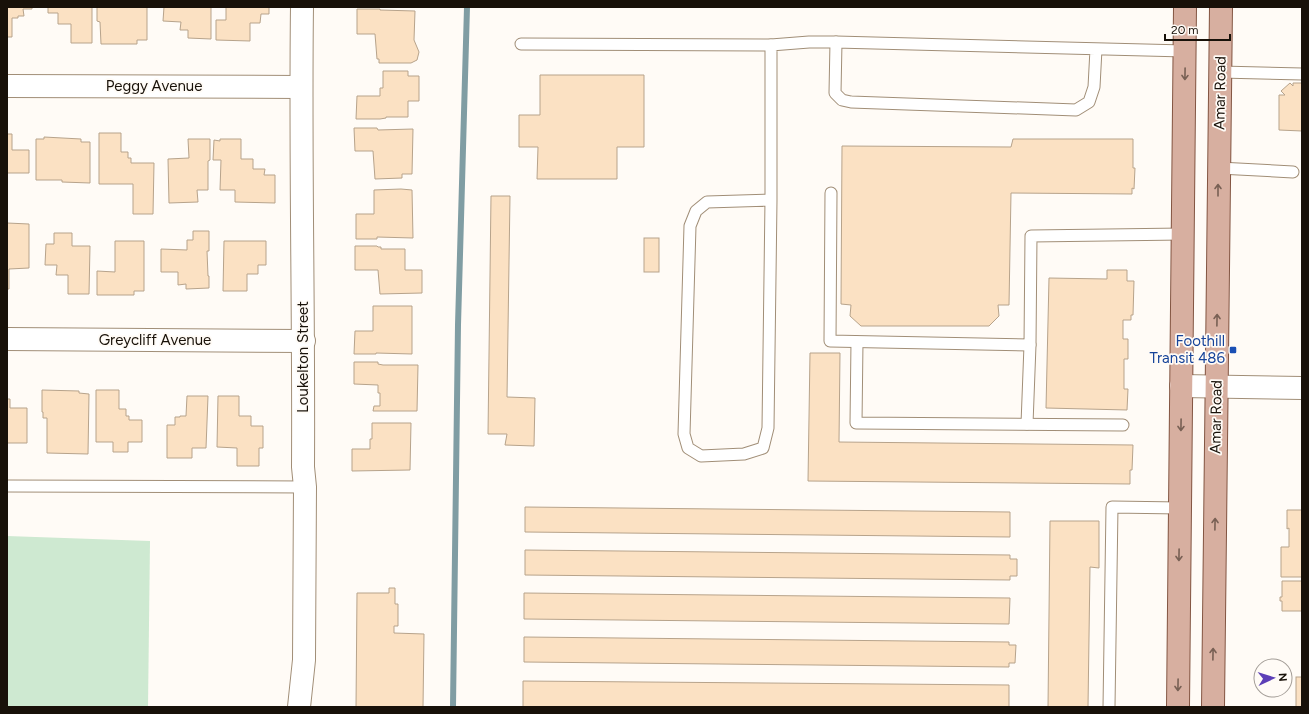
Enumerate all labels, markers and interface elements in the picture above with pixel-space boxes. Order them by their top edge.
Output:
scale bar [1165,16,1230,42]
text: 20 m [1171,23,1199,37]
street label: Amar Road [1210,56,1230,130]
one-way arrow [1181,67,1188,80]
street label: Peggy Avenue [106,77,202,95]
one-way arrow [1214,184,1222,197]
street label: Loukelton Street [294,301,312,413]
one-way arrow [1213,314,1221,327]
street label: Greycliff Avenue [99,331,211,349]
place label: Foothill Transit 486 [1149,332,1226,367]
marker: Foothill Transit 486 [1228,345,1238,355]
street label: Amar Road [1206,380,1226,454]
one-way arrow [1177,418,1185,431]
one-way arrow [1211,518,1219,531]
one-way arrow [1175,548,1183,561]
one-way arrow [1209,648,1217,661]
north arrow [1253,658,1293,698]
text: N [1276,673,1289,682]
one-way arrow [1174,678,1182,691]

